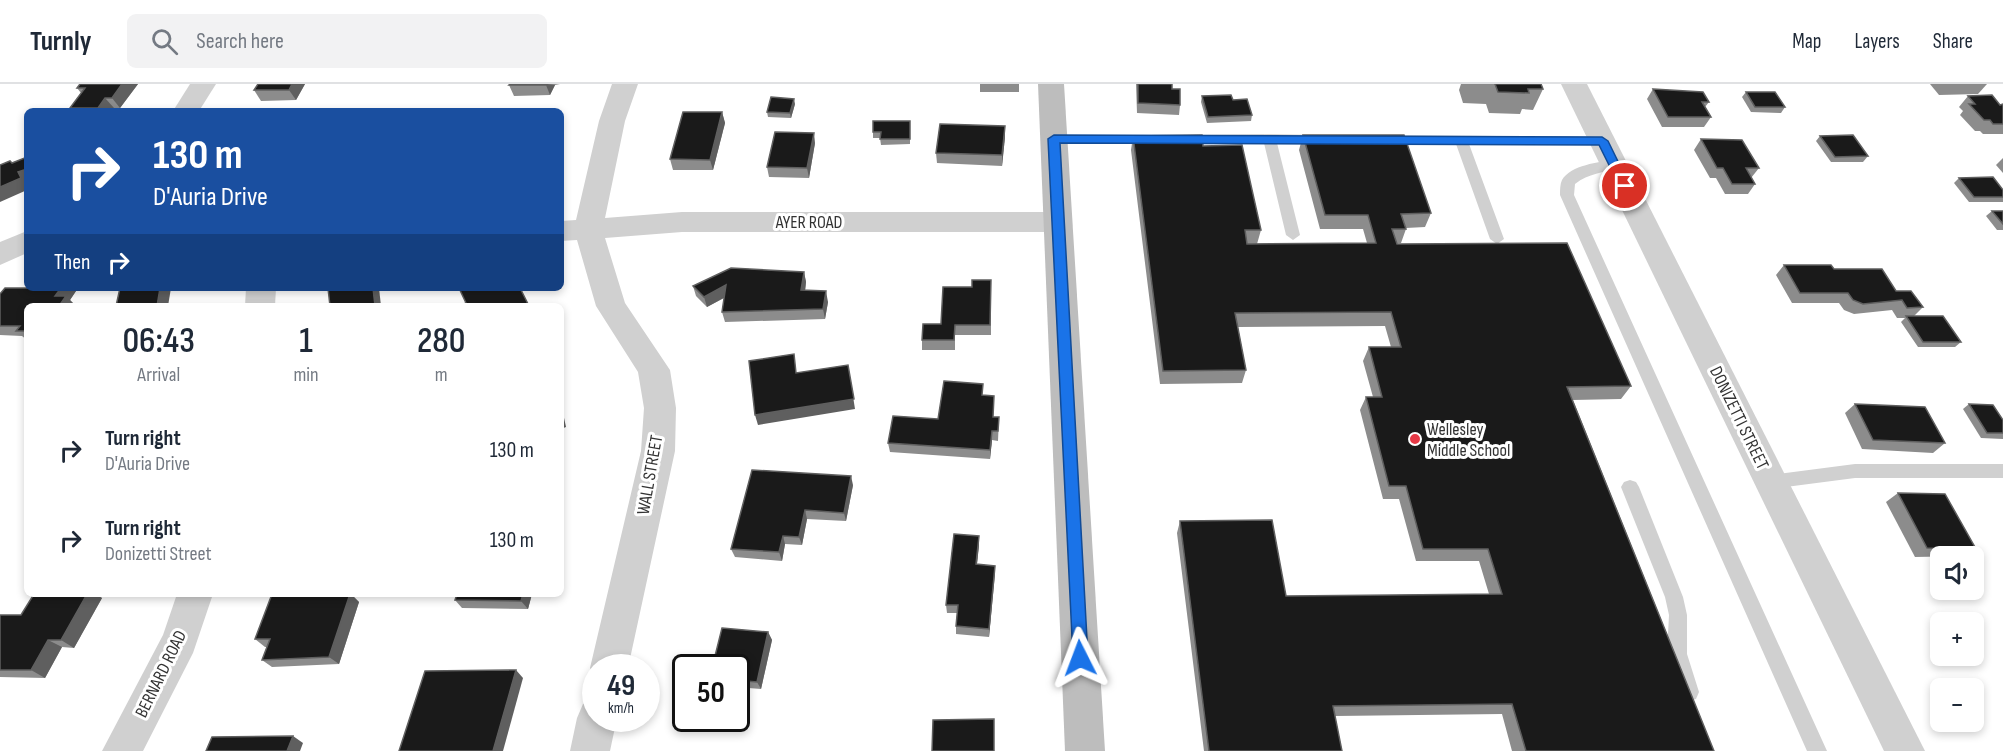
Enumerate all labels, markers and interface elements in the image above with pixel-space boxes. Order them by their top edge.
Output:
search box [127,14,547,68]
text: Turnly [30,25,91,58]
icon: search [148,25,181,58]
text: Search here [196,28,284,55]
text: Map [1792,29,1821,54]
text: Layers [1854,29,1900,54]
text: Share [1933,29,1973,54]
text: 130 m [153,130,243,181]
icon: right [54,132,132,210]
pin [1599,160,1650,211]
icon: arrive [1608,169,1641,202]
text: D'Auria Drive [153,181,268,213]
street label: AYER ROAD [775,212,842,233]
icon: right [102,246,135,279]
text: Then [54,249,90,276]
text: 06:43 [122,320,195,363]
text: 1 [299,320,313,363]
text: 280 [417,320,466,363]
text: Arrival [137,363,180,387]
text: min [293,363,319,387]
text: m [435,363,448,387]
street label: DONIZETTI STREET [1705,363,1773,473]
place label: Wellesley Middle School [1427,419,1510,461]
text: Turn right [105,425,181,452]
marker: Wellesley Middle School [1408,432,1422,446]
icon: right [54,434,87,467]
street label: WALL STREET [633,434,667,516]
text: 130 m [490,437,534,464]
text: D'Auria Drive [105,452,190,476]
text: Turn right [105,515,181,542]
icon: right [54,524,87,557]
text: 130 m [490,527,534,554]
text: Donizetti Street [105,542,212,566]
map controls [1930,546,1984,732]
button: sound [1930,546,1984,600]
button: + [1930,612,1984,666]
position arrow [1048,626,1112,690]
street label: BERNARD ROAD [131,627,191,721]
speed limit sign: 50 [672,654,750,732]
text: 49 [607,668,635,704]
button: − [1930,678,1984,732]
text: km/h [608,699,634,718]

